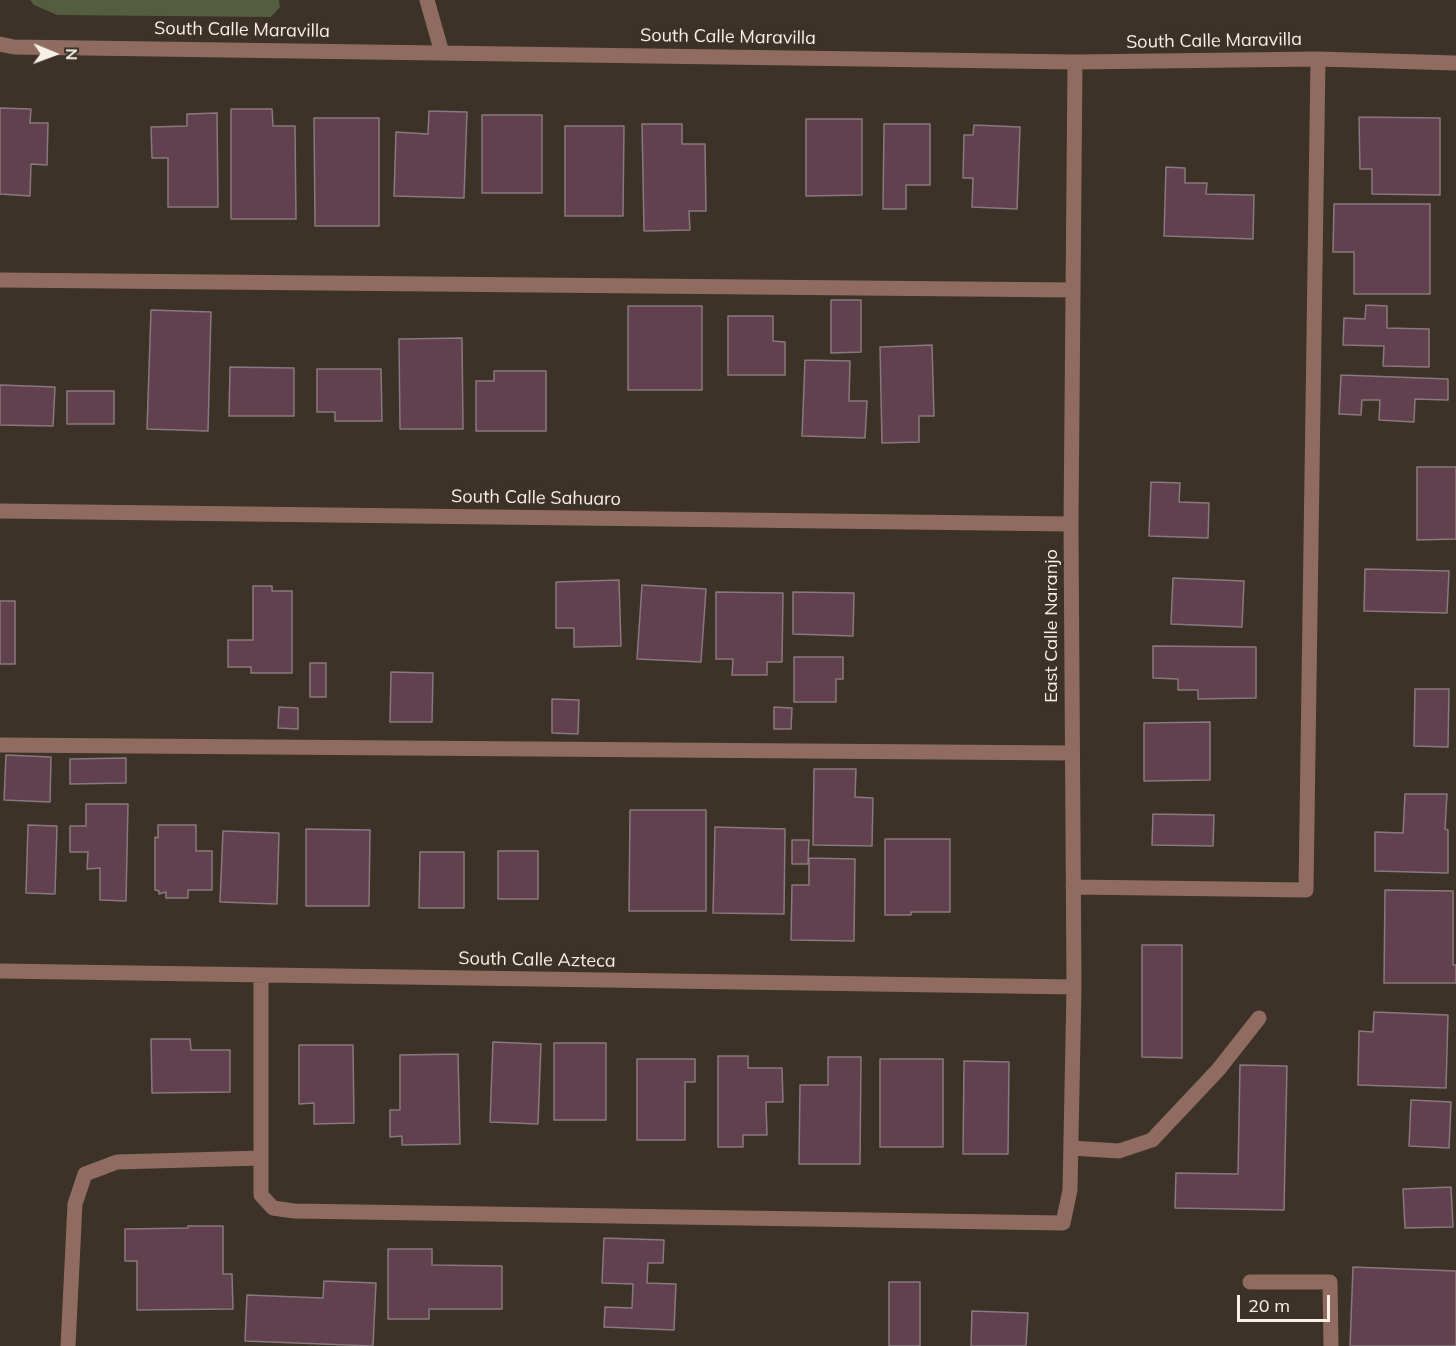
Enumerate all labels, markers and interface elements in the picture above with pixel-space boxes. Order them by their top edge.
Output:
street label: South Calle Maravilla [154,18,330,42]
north arrow [24,24,84,84]
street label: South Calle Maravilla [640,25,816,49]
street label: South Calle Maravilla [1126,29,1302,53]
text: N [62,48,82,61]
street label: South Calle Sahuaro [451,486,621,510]
street label: East Calle Naranjo [1041,549,1063,703]
street label: South Calle Azteca [458,948,616,972]
scale bar [1240,1283,1333,1321]
text: 20 m [1248,1294,1290,1317]

